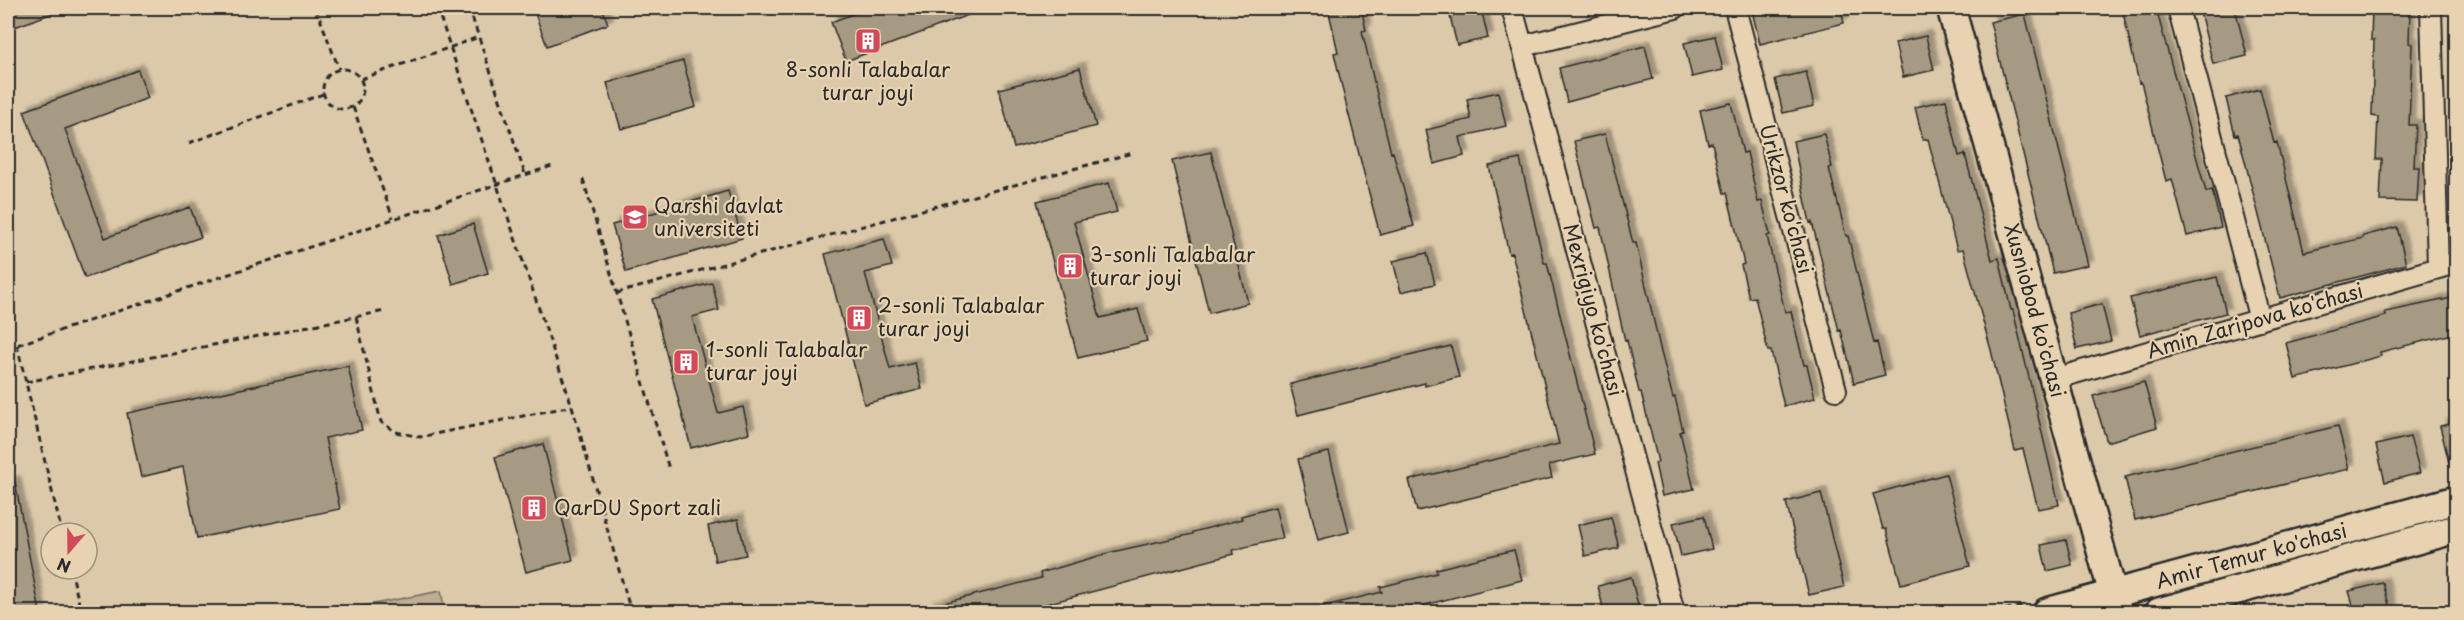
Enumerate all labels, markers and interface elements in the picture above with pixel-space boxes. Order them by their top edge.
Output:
building icon: 8-sonli Talabalar turar joyi [853,26,883,56]
place label: 8-sonli Talabalar turar joyi [786,54,951,107]
street label: Urikzor ko'chasi [1753,121,1821,277]
place label: Qarshi davlat universiteti [654,190,783,243]
school or university icon: Qarshi davlat universiteti [620,202,650,232]
street label: Mexrigiyo ko'chasi [1556,220,1631,400]
street label: Xusniobod ko'chasi [1997,220,2074,401]
place label: 3-sonli Talabalar turar joyi [1090,239,1256,292]
building icon: 3-sonli Talabalar turar joyi [1055,251,1085,281]
street label: Amin Zaripova ko'chasi [2143,275,2366,365]
place label: 2-sonli Talabalar turar joyi [878,290,1045,343]
building icon: 2-sonli Talabalar turar joyi [844,303,874,333]
place label: 1-sonli Talabalar turar joyi [706,334,868,387]
building icon: 1-sonli Talabalar turar joyi [671,347,701,377]
place label: QarDU Sport zali [554,492,721,522]
building icon: QarDU Sport zali [519,493,549,523]
street label: Amir Temur ko'chasi [2152,515,2350,596]
north arrow [39,521,99,581]
text: N [53,553,74,579]

